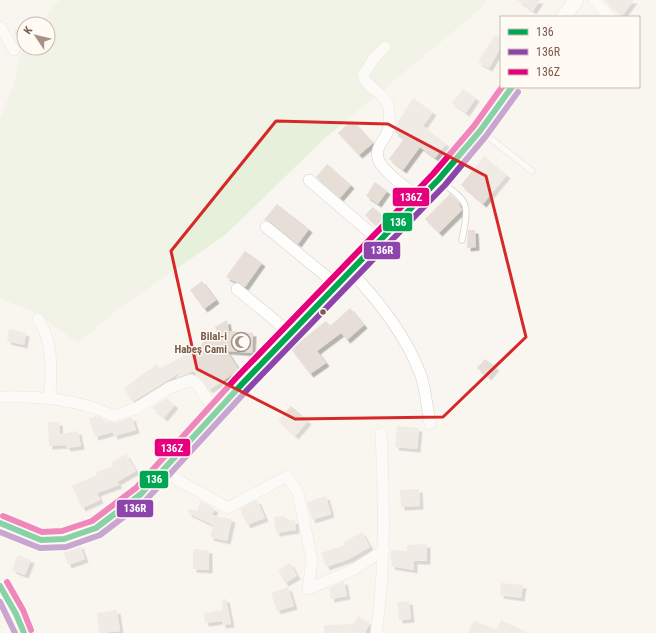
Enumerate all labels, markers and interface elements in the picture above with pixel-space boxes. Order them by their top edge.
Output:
north arrow [16,16,56,56]
legend [500,16,640,88]
text: K [21,24,36,37]
text: 136 [536,25,554,39]
text: 136R [536,45,561,59]
text: 136Z [536,65,560,79]
line badge: 136Z [392,187,430,207]
text: 136Z [400,191,422,204]
line badge: 136 [382,212,413,232]
text: 136 [390,216,407,229]
line badge: 136R [363,241,401,260]
text: 136R [371,244,393,257]
unlabelled marker [318,307,328,317]
place label: Bilal-i Habeş Cami [174,330,227,356]
mosque icon: Bilal-i Habeş Cami [230,331,252,353]
line badge: 136Z [154,438,191,457]
text: 136Z [161,442,183,455]
line badge: 136 [139,470,169,489]
text: 136 [146,473,163,486]
line badge: 136R [116,499,154,518]
text: 136R [124,502,146,515]

